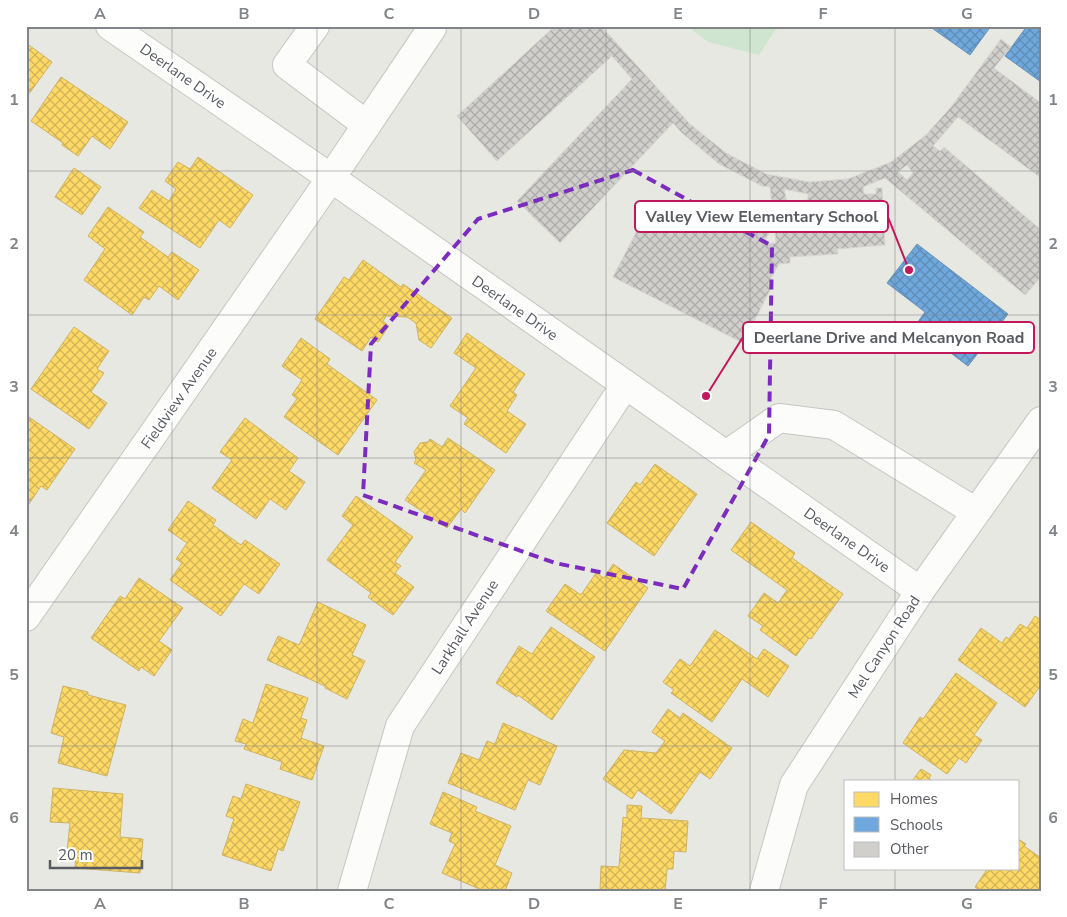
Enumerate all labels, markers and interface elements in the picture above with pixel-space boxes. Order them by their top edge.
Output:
text: A [94,3,106,25]
text: B [238,3,250,25]
text: C [384,3,395,25]
text: D [528,3,540,25]
text: E [673,3,683,25]
text: F [819,3,828,25]
text: G [961,3,973,25]
street label: Deerlane Drive [136,39,230,113]
text: 1 [9,89,19,111]
text: 1 [1048,89,1058,111]
callout: Valley View Elementary School [635,201,888,232]
text: Valley View Elementary School [645,206,878,228]
text: 2 [9,233,19,255]
text: 2 [1048,233,1058,255]
street label: Deerlane Drive [468,271,562,345]
callout: Deerlane Drive and Melcanyon Road [743,322,1034,353]
text: Deerlane Drive and Melcanyon Road [754,327,1024,349]
street label: Fieldview Avenue [137,343,221,453]
text: 3 [9,376,19,398]
text: 3 [1048,376,1058,398]
street label: Deerlane Drive [800,503,894,577]
text: 4 [9,520,19,542]
text: 4 [1048,520,1058,542]
street label: Larkhall Avenue [427,576,503,678]
street label: Mel Canyon Road [843,592,925,702]
text: 5 [9,664,19,686]
text: 5 [1048,664,1058,686]
legend [844,780,1020,870]
text: Homes [890,789,938,809]
text: 6 [9,807,19,829]
text: 6 [1048,807,1058,829]
text: Schools [890,815,943,835]
scale bar [50,837,142,869]
text: Other [890,839,929,859]
text: 20 m [58,845,93,865]
text: A [94,893,106,915]
text: B [238,893,250,915]
text: C [384,893,395,915]
text: D [528,893,540,915]
text: E [673,893,683,915]
text: F [819,893,828,915]
text: G [961,893,973,915]

